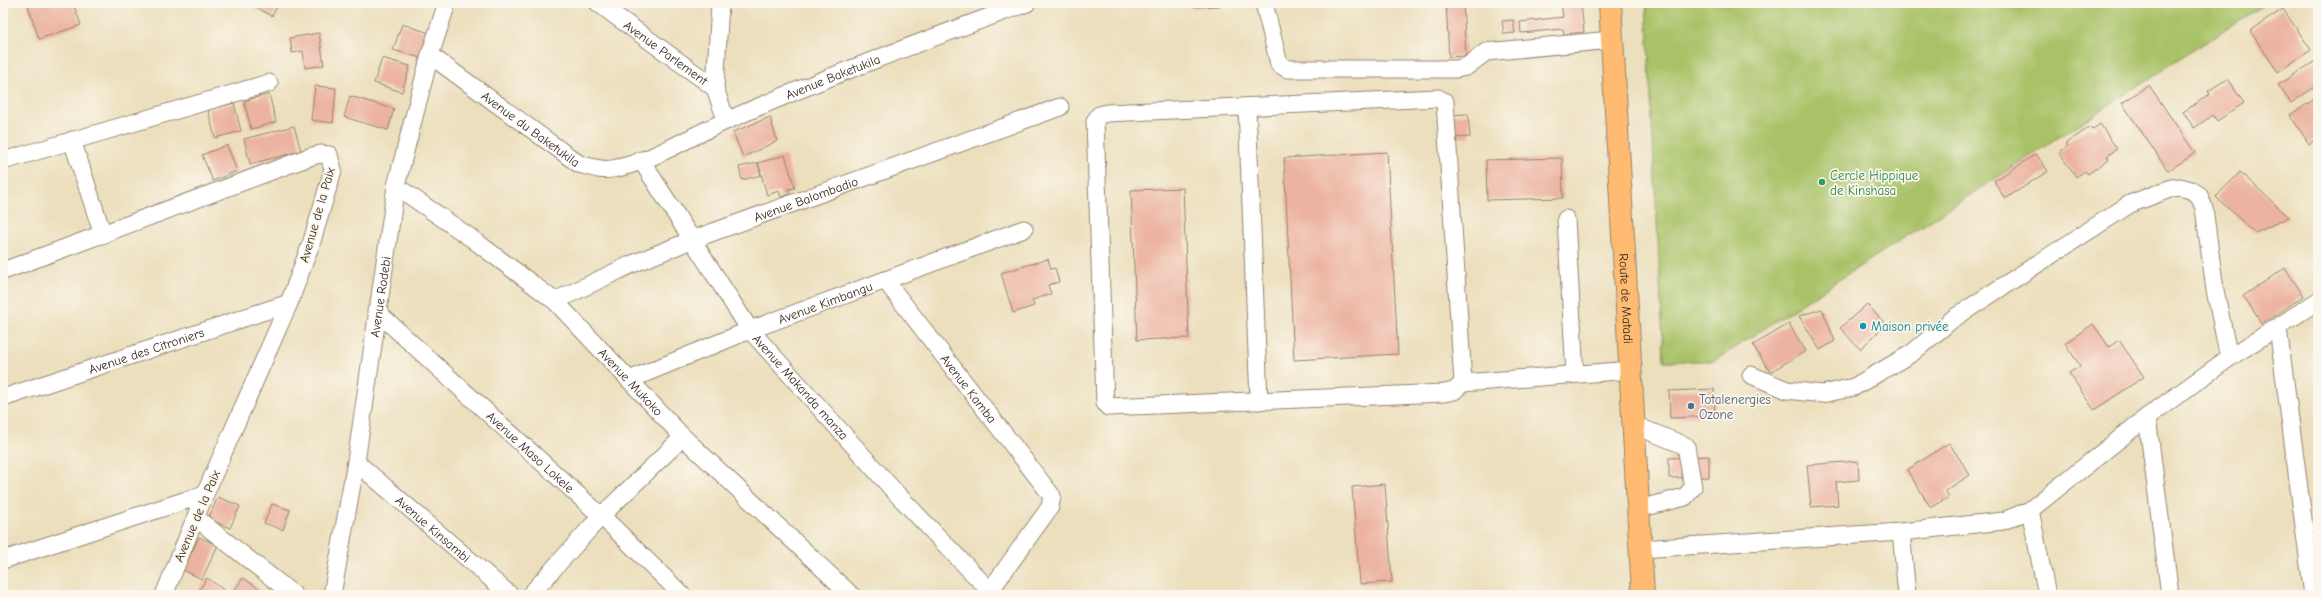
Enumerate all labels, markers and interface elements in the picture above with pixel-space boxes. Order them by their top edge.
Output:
street label: Avenue Parlement [621,17,712,89]
street label: Avenue Baketukila [783,51,882,102]
street label: Avenue du Baketukila [479,88,583,170]
street label: Avenue de la Paix [296,165,338,264]
place label: Cercle Hippique de Kinshasa [1830,168,1919,198]
street label: Avenue Balombadio [752,173,860,224]
marker: Cercle Hippique de Kinshasa [1817,177,1827,187]
street label: Route de Matadi [1616,253,1636,344]
street label: Avenue Rodebi [367,255,393,338]
street label: Avenue Kimbangu [776,278,874,327]
place label: Maison privée [1871,319,1949,334]
marker: Maison privée [1858,321,1868,331]
street label: Avenue des Citroniers [87,324,206,377]
street label: Avenue Makanda manza [750,331,852,442]
street label: Avenue Mukoko [595,345,666,419]
street label: Avenue Kamba [938,351,1000,426]
place label: Totalenergies Ozone [1699,392,1771,422]
marker: Totalenergies Ozone [1686,401,1696,411]
street label: Avenue Maso Lokele [484,408,578,496]
street label: Avenue de la Paix [171,467,223,564]
street label: Avenue Kinsambi [393,492,474,565]

